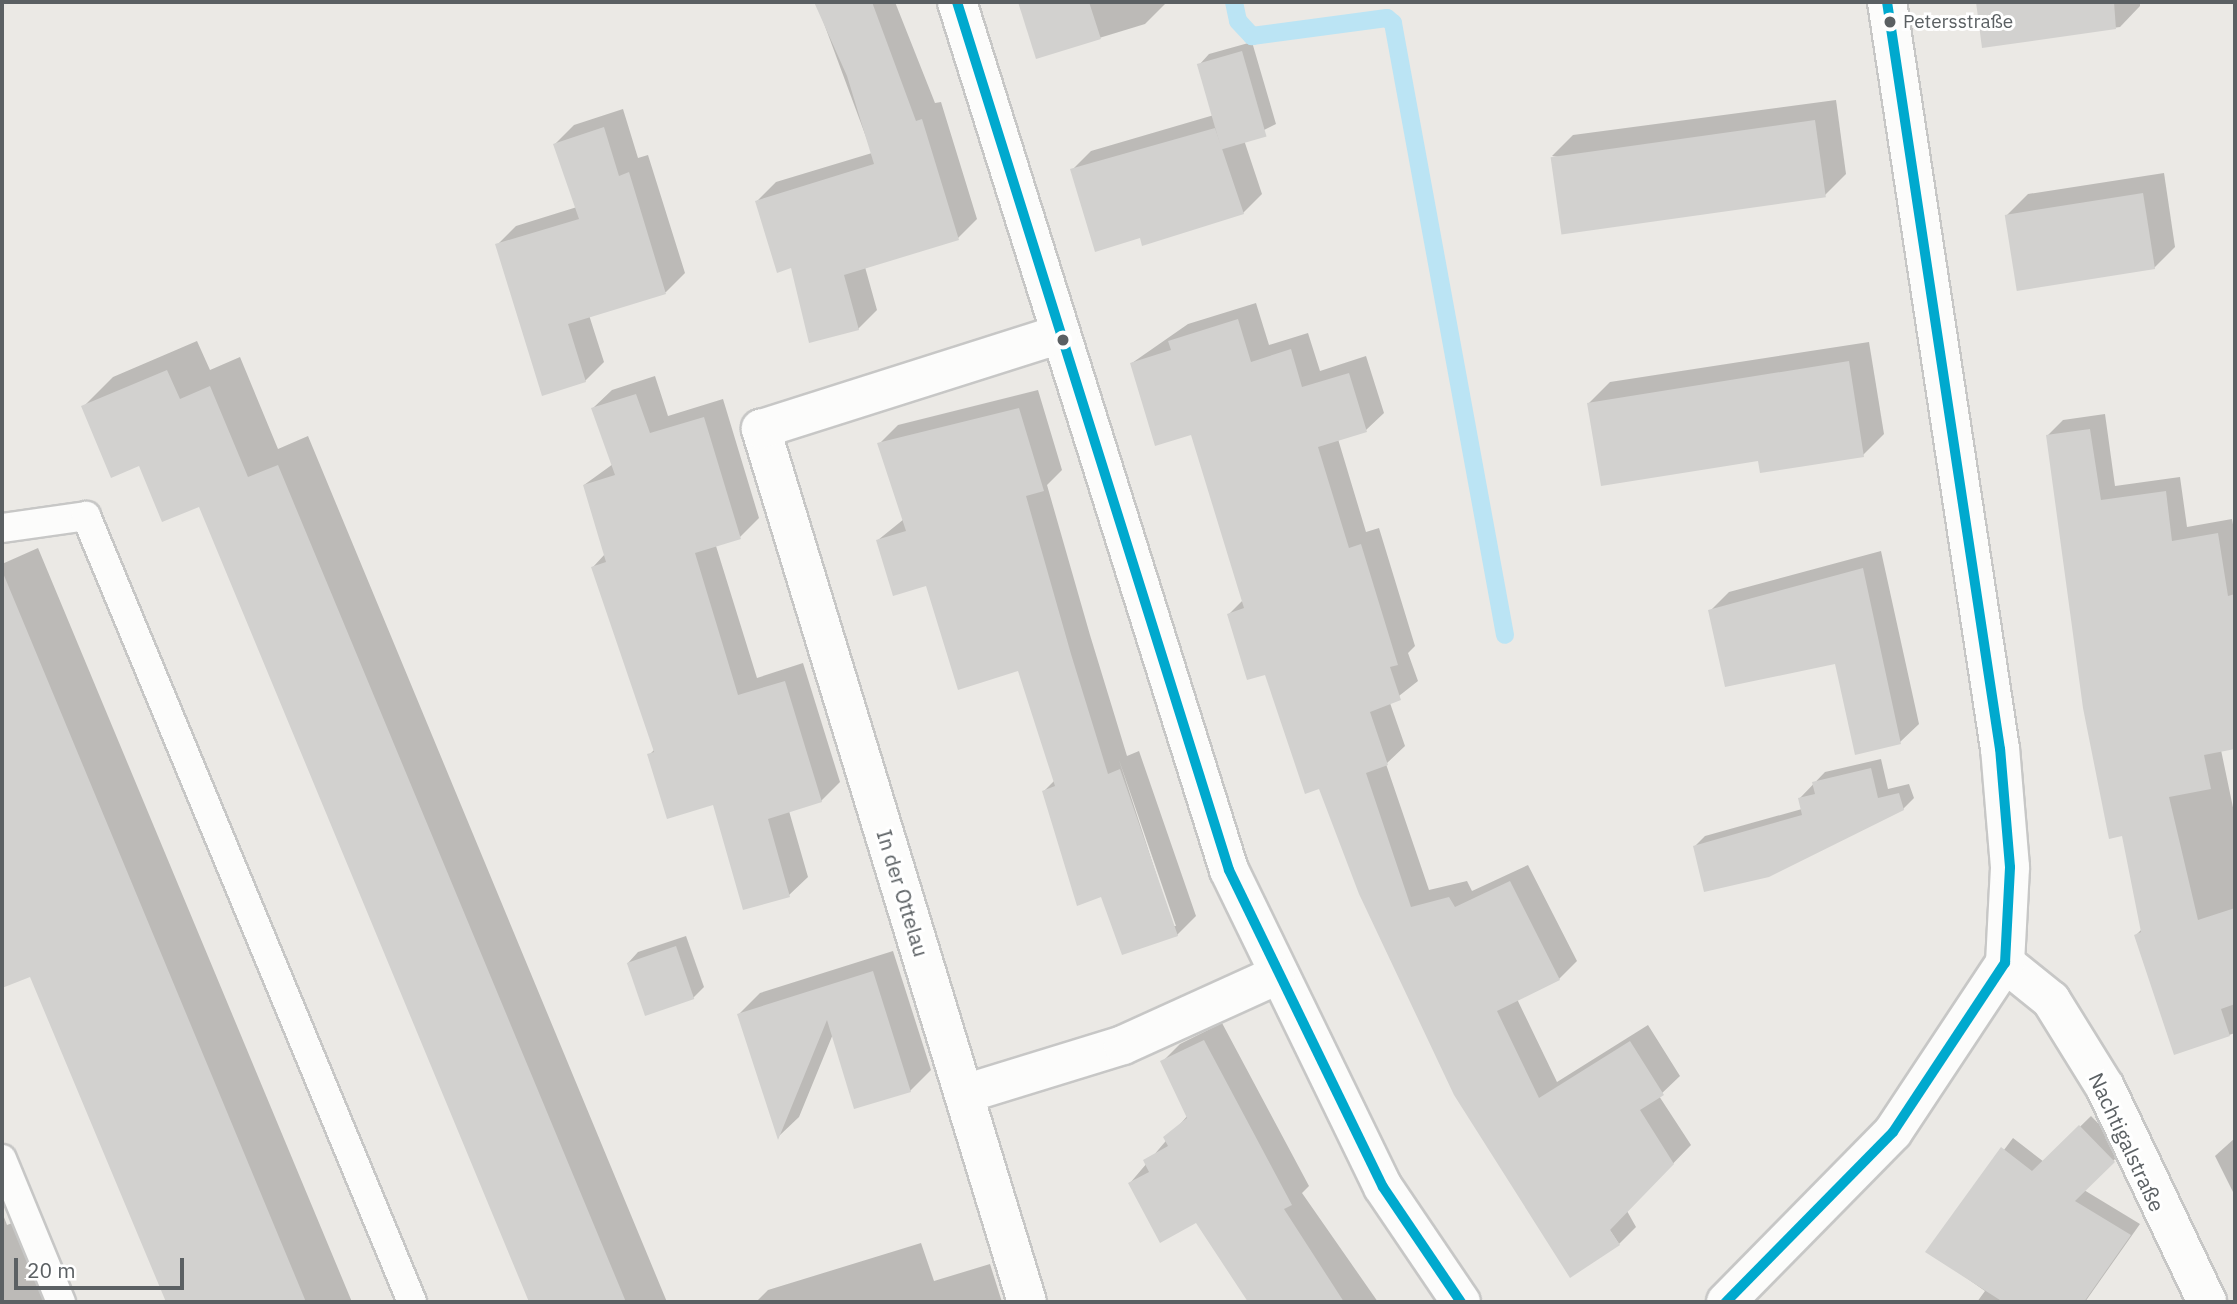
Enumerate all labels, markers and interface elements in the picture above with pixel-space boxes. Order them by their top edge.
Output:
place label: Petersstraße [1903,11,2013,33]
marker: Petersstraße [1883,15,1897,29]
unlabelled marker [1056,333,1070,347]
street label: In der Ottelau [872,826,934,960]
street label: Nachtigalstraße [2084,1069,2170,1215]
scale bar [18,1244,187,1288]
text: 20 m [27,1256,76,1284]

